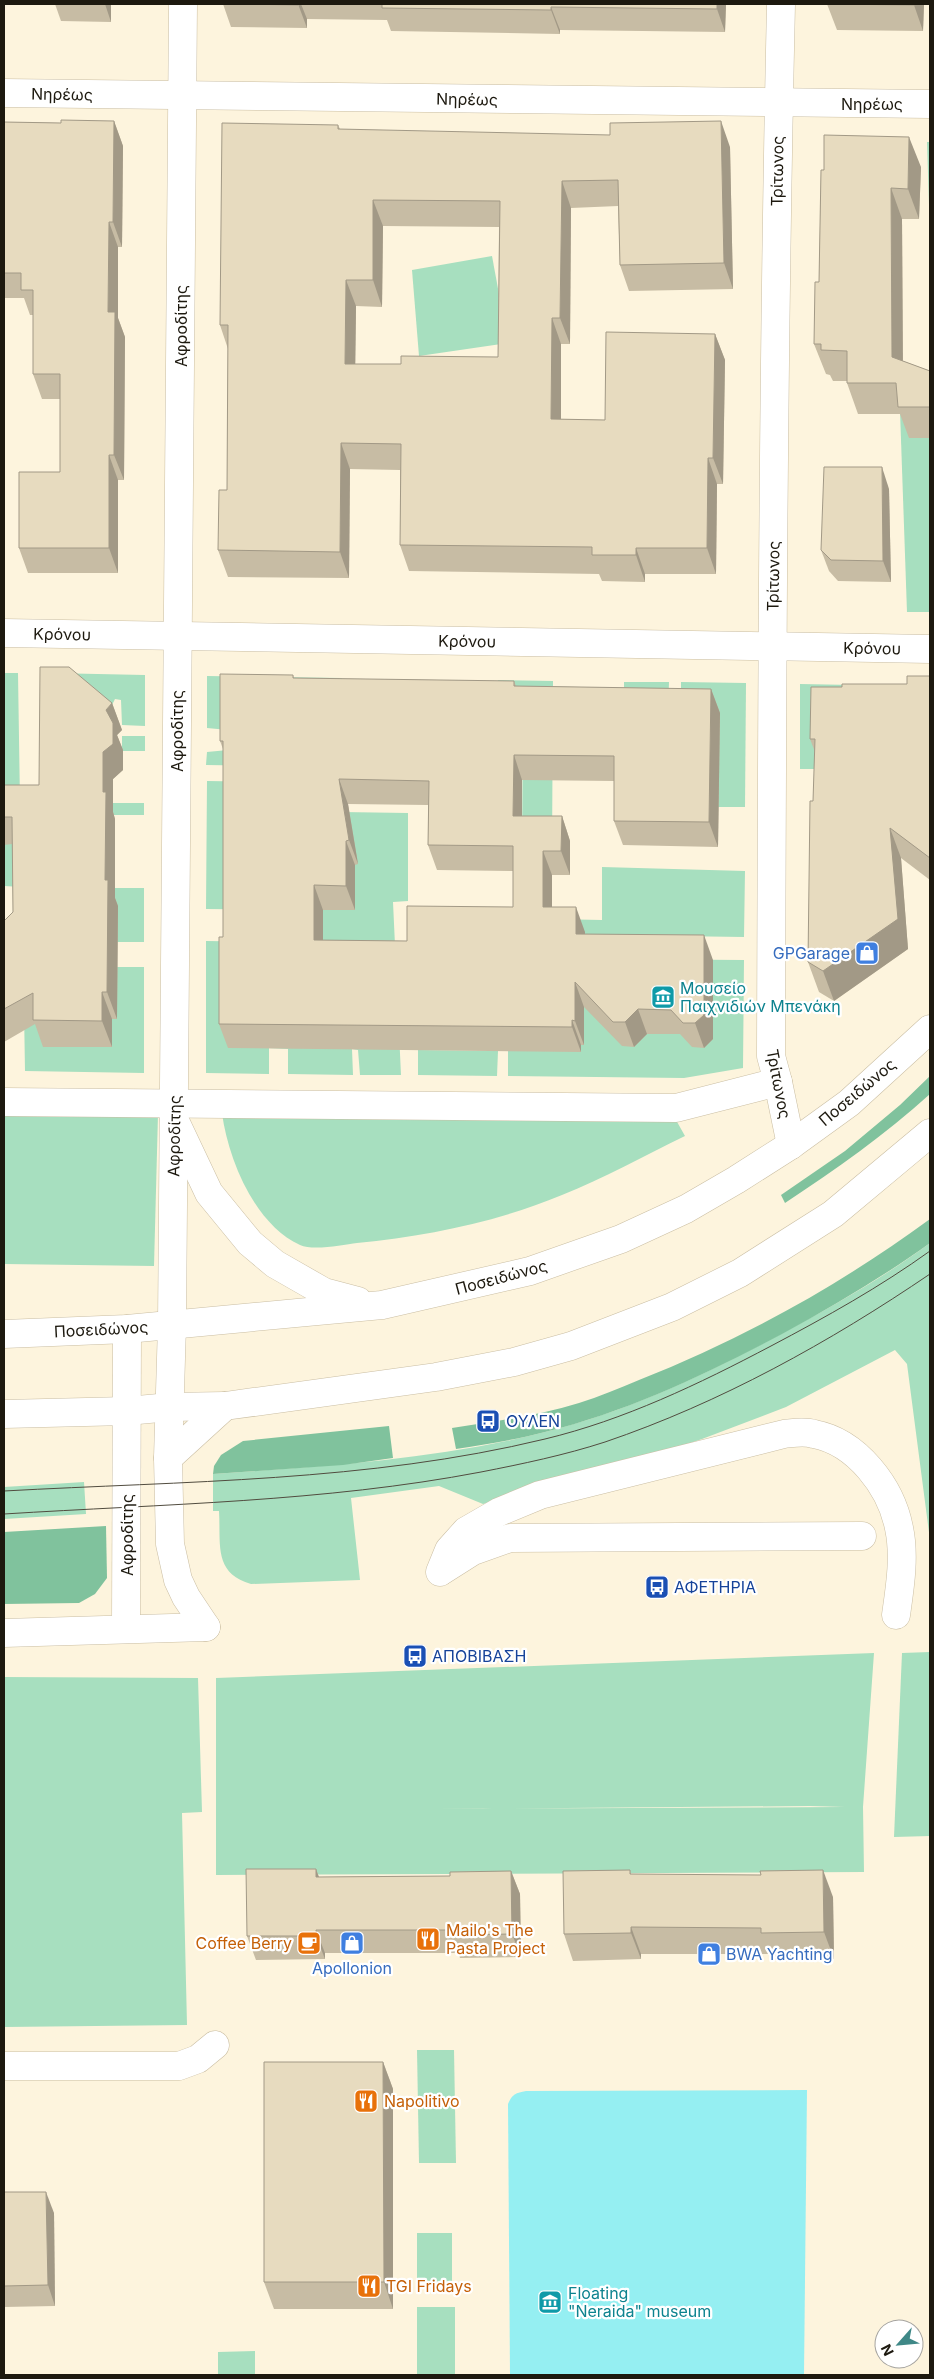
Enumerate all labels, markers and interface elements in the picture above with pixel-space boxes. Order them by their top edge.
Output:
street label: Νηρέως [31,83,93,105]
street label: Νηρέως [436,88,498,110]
street label: Νηρέως [841,94,903,114]
street label: Τρίτωνος [766,136,788,206]
street label: Αφροδίτης [171,285,191,367]
street label: Τρίτωνος [762,541,784,611]
street label: Κρόνου [33,623,91,645]
street label: Κρόνου [438,630,496,652]
street label: Κρόνου [843,637,901,659]
street label: Αφροδίτης [167,690,187,772]
shop icon: GPGarage [854,940,880,966]
place label: GPGarage [773,943,850,963]
place label: Μουσείο Παιχνιδιών Μπενάκη [680,978,841,1016]
museum icon: Μουσείο Παιχνιδιών Μπενάκη [650,984,676,1010]
street label: Τρίτωνος [762,1047,796,1121]
street label: Ποσειδώνος [814,1054,900,1130]
street label: Αφροδίτης [163,1095,185,1177]
street label: Ποσειδώνος [453,1255,549,1299]
street label: Ποσειδώνος [53,1317,149,1341]
bus stop icon: ΟΥΛΕΝ [475,1408,501,1434]
place label: ΟΥΛΕΝ [506,1411,560,1431]
street label: Αφροδίτης [117,1494,137,1576]
bus stop icon: ΑΦΕΤΗΡΙΑ [644,1574,670,1600]
place label: ΑΦΕΤΗΡΙΑ [674,1577,756,1597]
bus stop icon: ΑΠΟΒΙΒΑΣΗ [402,1643,428,1669]
place label: ΑΠΟΒΙΒΑΣΗ [432,1646,526,1666]
place label: Mailo's The Pasta Project [446,1920,546,1958]
restaurant icon: Mailo's The Pasta Project [415,1926,441,1952]
cafe icon: Coffee Berry [296,1930,322,1956]
shop icon: Apollonion [339,1930,365,1956]
place label: Coffee Berry [195,1933,292,1953]
shop icon: BWA Yachting [696,1941,722,1967]
place label: BWA Yachting [726,1944,833,1964]
place label: Apollonion [312,1958,392,1978]
restaurant icon: Napolitivo [353,2088,379,2114]
place label: Napolitivo [384,2091,460,2111]
restaurant icon: TGI Fridays [356,2273,382,2299]
place label: TGI Fridays [386,2276,472,2296]
place label: Floating "Neraida" museum [568,2283,711,2321]
museum icon: Floating "Neraida" museum [537,2289,563,2315]
north arrow [874,2319,924,2369]
text: N [877,2342,897,2359]

